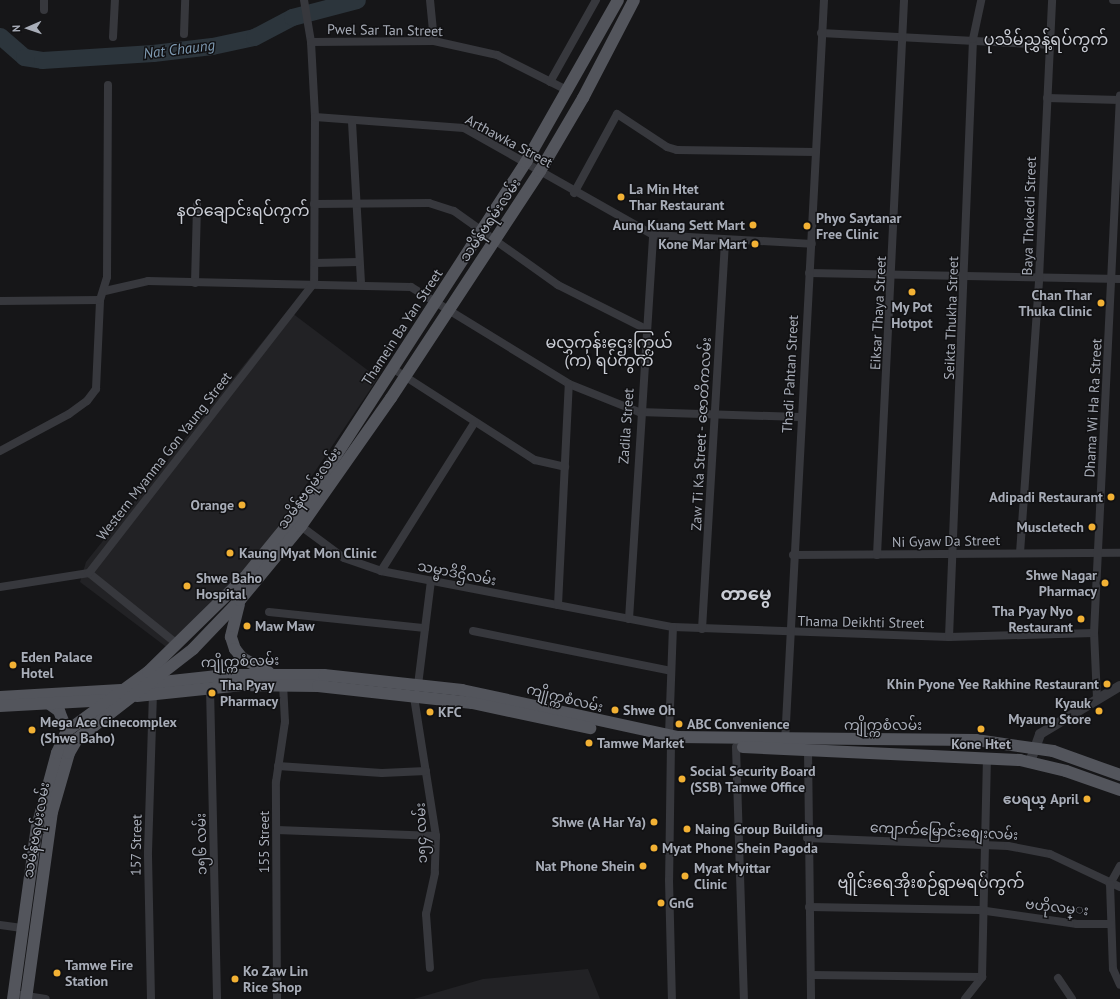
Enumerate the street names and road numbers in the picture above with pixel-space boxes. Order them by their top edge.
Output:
street label: Pwel Sar Tan Street [327,21,443,39]
street label: Arthawka Street [463,111,555,171]
street label: Baya Thokedi Street [1019,156,1039,276]
street label: သမိန်ဗရမ်းလမ်း [456,175,524,265]
street label: Eiksar Thaya Street [867,255,889,371]
street label: Seikta Thukha Street [940,256,962,380]
street label: Thamein Ba Yan Street [358,265,446,389]
street label: Thadi Pahtan Street [779,315,801,433]
street label: Zaw Ti Ka Street - ဇောတိကလမ်း [687,335,715,533]
street label: Dhama Wi Ha Ra Street [1081,338,1105,478]
street label: Western Myanma Gon Yaung Street [93,368,235,544]
street label: Zadila Street [615,387,637,465]
street label: သမိန်ဗရမ်းလမ်း [274,444,344,532]
street label: Ni Gyaw Da Street [892,532,1000,550]
street label: သမ္မာဒိဌိလမ်း [416,557,498,589]
street label: Thama Deikhti Street [797,612,925,632]
street label: ကျိုက္ကစံလမ်း [201,651,279,671]
street label: ကျိုက္ကစံလမ်း [525,680,605,716]
street label: ကျိုက္ကစံလမ်း [844,717,922,733]
street label: သမိန်ဗရမ်းလမ်း [19,781,53,879]
street label: ၁၅၄ လမ်း [412,802,430,864]
street label: 155 Street [256,811,272,873]
street label: ၁၅၆ လမ်း [192,813,210,875]
street label: 157 Street [127,814,145,876]
street label: ကျောက်မြောင်းစျေးလမ်း [869,819,1019,843]
street label: ဗဟိုလမ္း [1025,895,1089,919]

